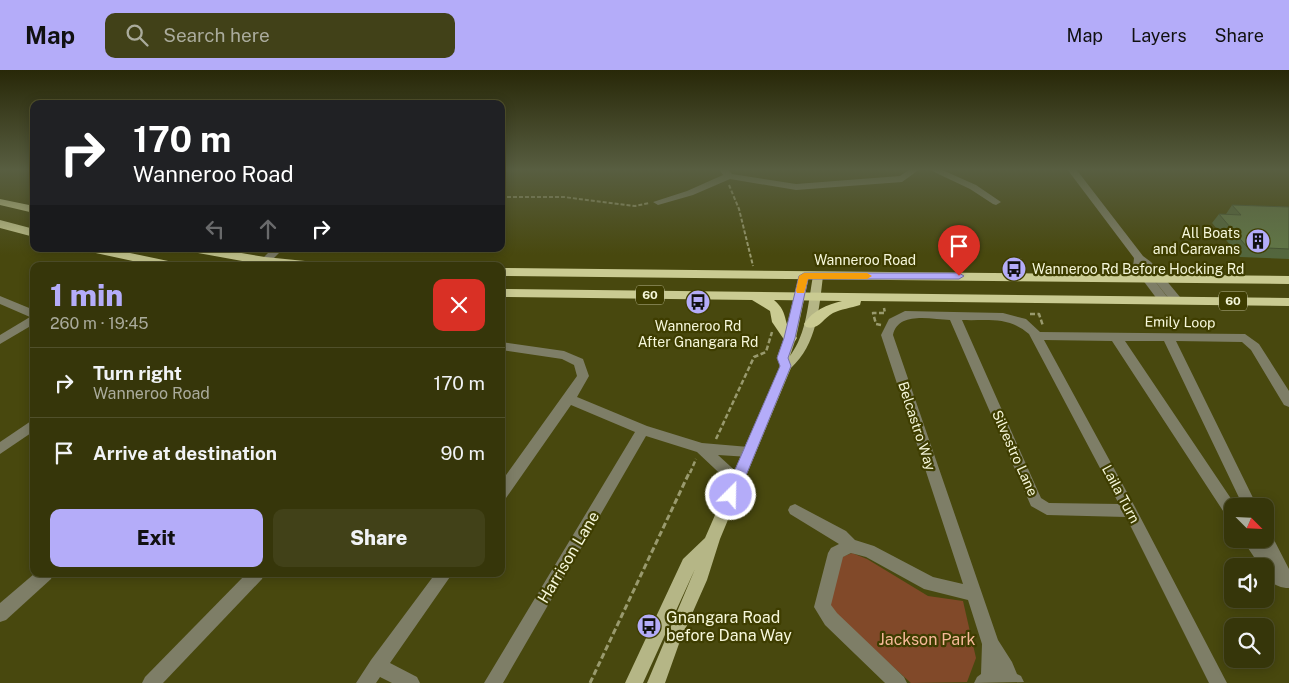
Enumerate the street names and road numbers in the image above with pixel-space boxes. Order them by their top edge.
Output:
street label: Wanneroo Road [814,252,916,268]
road number: 60 [636,286,664,304]
road number: 60 [1219,292,1247,310]
street label: Emily Loop [1144,313,1216,331]
street label: Belcastro Way [895,379,939,473]
street label: Silvestro Lane [989,408,1041,498]
street label: Laila Turn [1099,462,1143,526]
street label: Harrison Lane [534,508,603,607]

